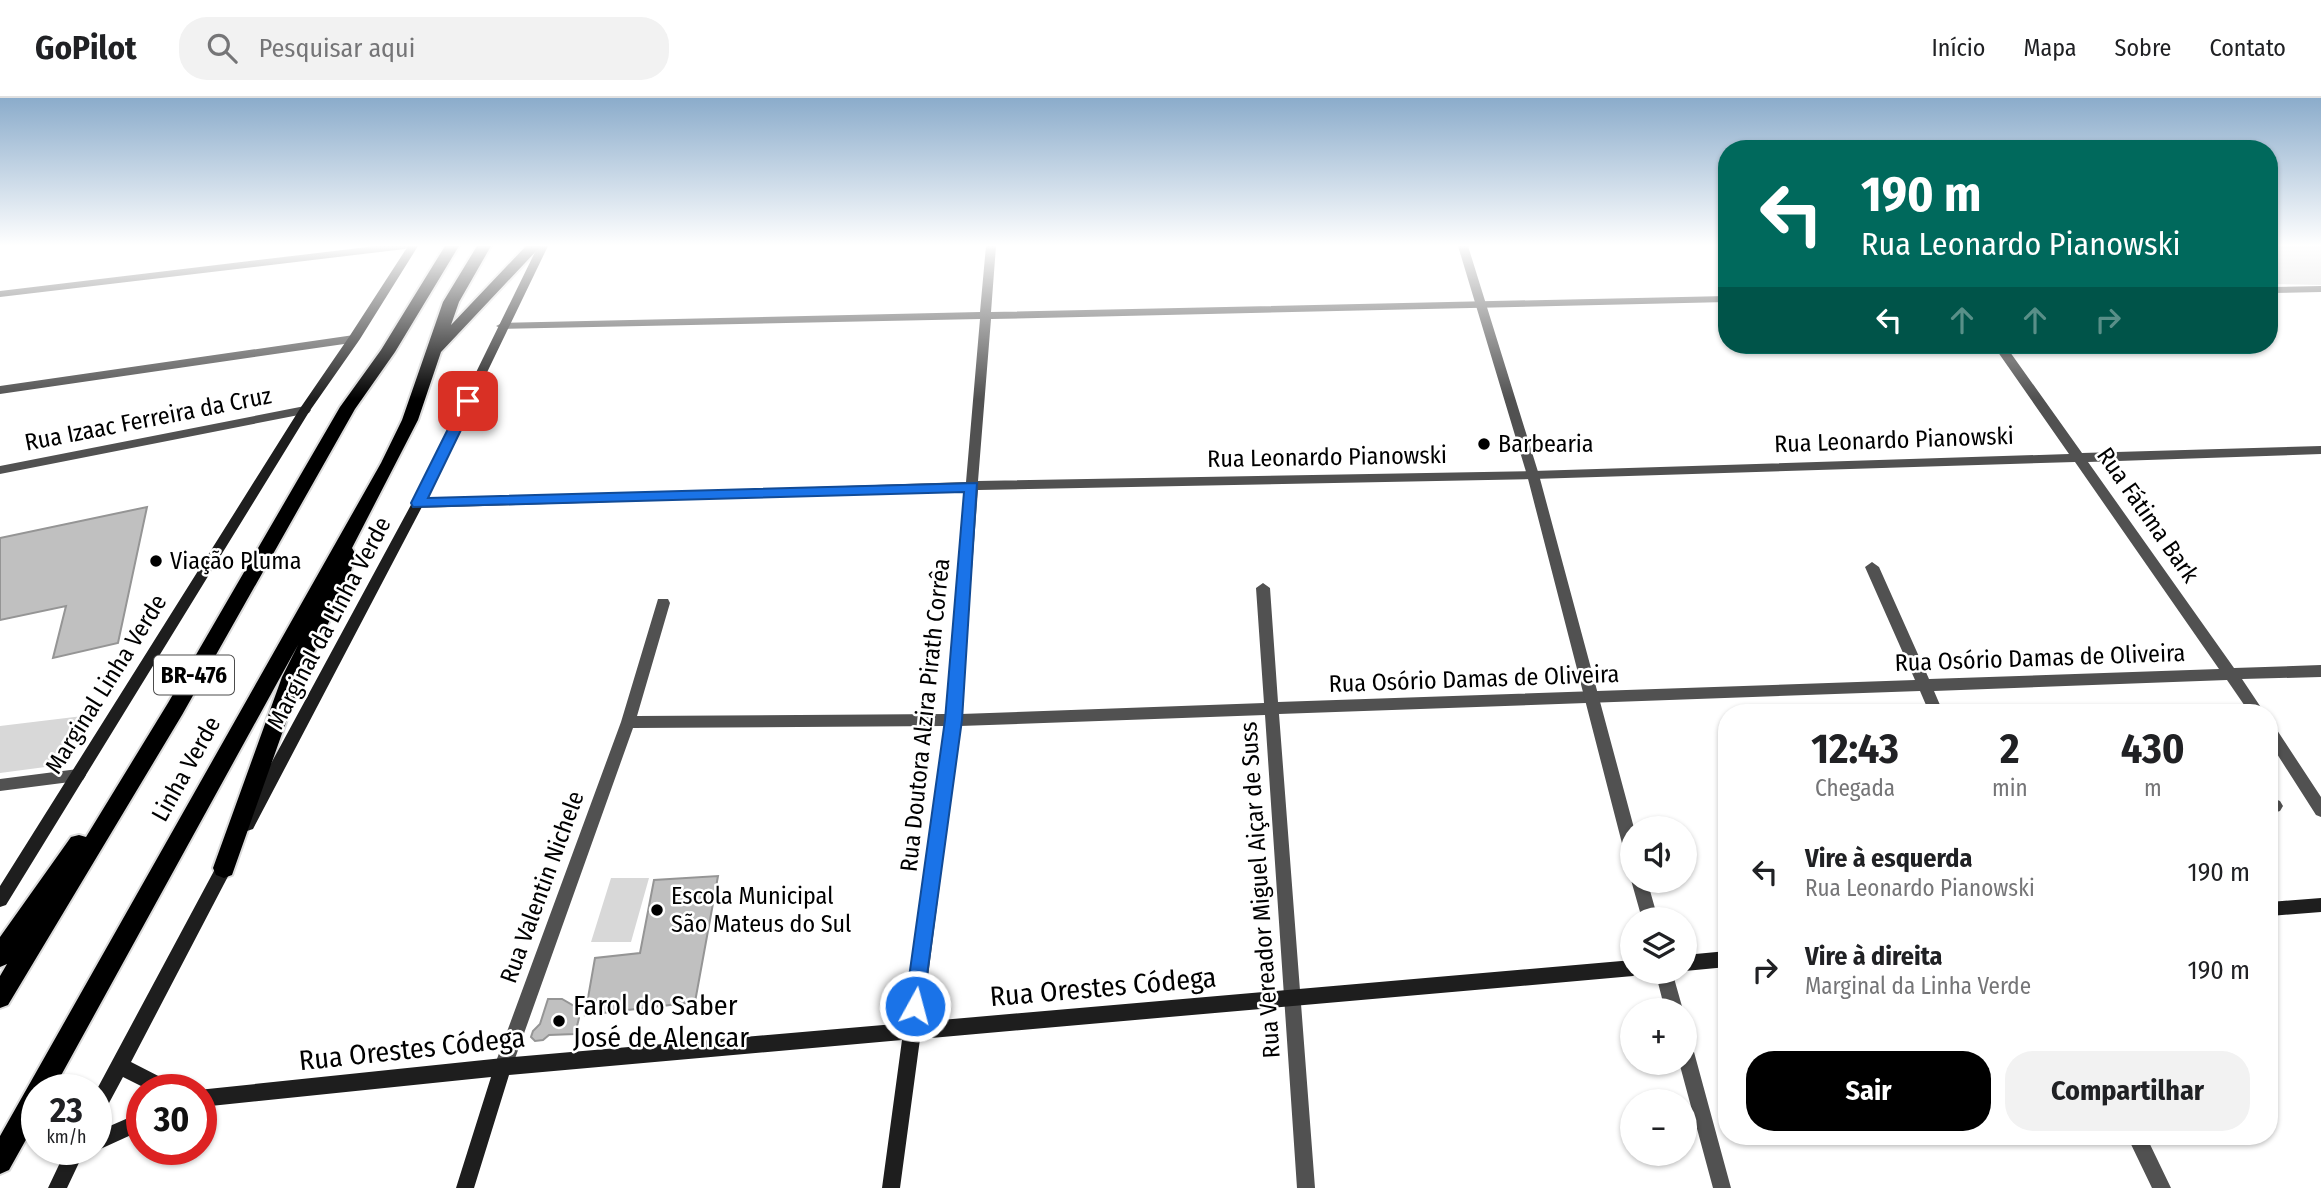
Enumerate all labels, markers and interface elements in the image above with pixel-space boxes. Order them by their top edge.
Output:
search box [179,17,669,80]
text: GoPilot [35,28,137,68]
icon: search [203,29,241,67]
text: Pesquisar aqui [259,33,415,64]
text: Início [1932,34,1985,62]
text: Mapa [2023,34,2077,62]
text: Sobre [2115,34,2171,62]
text: Contato [2209,34,2286,62]
text: 190 m [1861,165,1981,224]
icon: left [1746,168,1837,259]
text: Rua Leonardo Pianowski [1861,225,2181,263]
icon: left [1870,301,1908,339]
icon: ahead [1943,301,1981,339]
icon: ahead [2016,301,2054,339]
icon: right [2089,301,2127,339]
pin [438,371,498,431]
street label: Rua Izaac Ferreira da Cruz [22,381,274,457]
icon: arrive [449,382,487,420]
street label: Rua Leonardo Pianowski [1774,422,2014,458]
place label: Barbearia [1498,430,1594,458]
marker: Barbearia [1476,436,1492,452]
street label: Rua Leonardo Pianowski [1207,441,1447,473]
street label: Rua Fátima Bark [2091,442,2205,588]
street label: Marginal da Linha Verde [261,512,397,734]
place label: Viação Pluma [170,547,302,575]
marker: Viação Pluma [148,553,164,569]
street label: Rua Doutora Alzira Pirath Corrêa [895,557,955,873]
street label: Marginal Linha Verde [40,589,172,779]
street label: Rua Osório Damas de Oliveira [1894,639,2186,677]
road number: BR-476 [154,656,234,694]
street label: Rua Osório Damas de Oliveira [1328,660,1620,698]
street label: Linha Verde [146,712,226,826]
street label: Rua Vereador Miguel Aiçar de Suss [1234,721,1286,1059]
text: 12:43 [1811,724,1899,774]
text: 2 [2000,724,2020,774]
text: 430 [2121,724,2185,774]
text: Chegada [1815,774,1895,802]
text: min [1992,774,2028,802]
text: m [2144,774,2162,802]
street label: Rua Valentin Nichele [494,787,590,987]
map controls [1620,816,1697,1166]
button: sound [1620,816,1697,893]
text: Vire à esquerda [1805,843,1972,874]
icon: left [1746,853,1784,891]
text: 190 m [2188,857,2250,888]
text: Rua Leonardo Pianowski [1805,874,2035,902]
place label: Escola Municipal São Mateus do Sul [671,882,851,938]
marker: Escola Municipal São Mateus do Sul [649,902,665,918]
button: layers [1620,907,1697,984]
text: Vire à direita [1805,941,1943,972]
icon: right [1746,951,1784,989]
text: 190 m [2188,955,2250,986]
street label: Rua Orestes Códega [988,961,1218,1013]
position arrow [878,969,952,1043]
text: Marginal da Linha Verde [1805,972,2031,1000]
place label: Farol do Saber José de Alencar [573,989,749,1054]
button: + [1620,998,1697,1075]
marker: Farol do Saber José de Alencar [551,1013,567,1029]
street label: Rua Orestes Códega [297,1021,527,1077]
button: Sair [1746,1051,1991,1131]
button: Compartilhar [2005,1051,2250,1131]
speed limit sign: 30 [126,1074,217,1165]
text: 23 [50,1089,83,1131]
button: − [1620,1089,1697,1166]
text: km/h [46,1126,87,1148]

